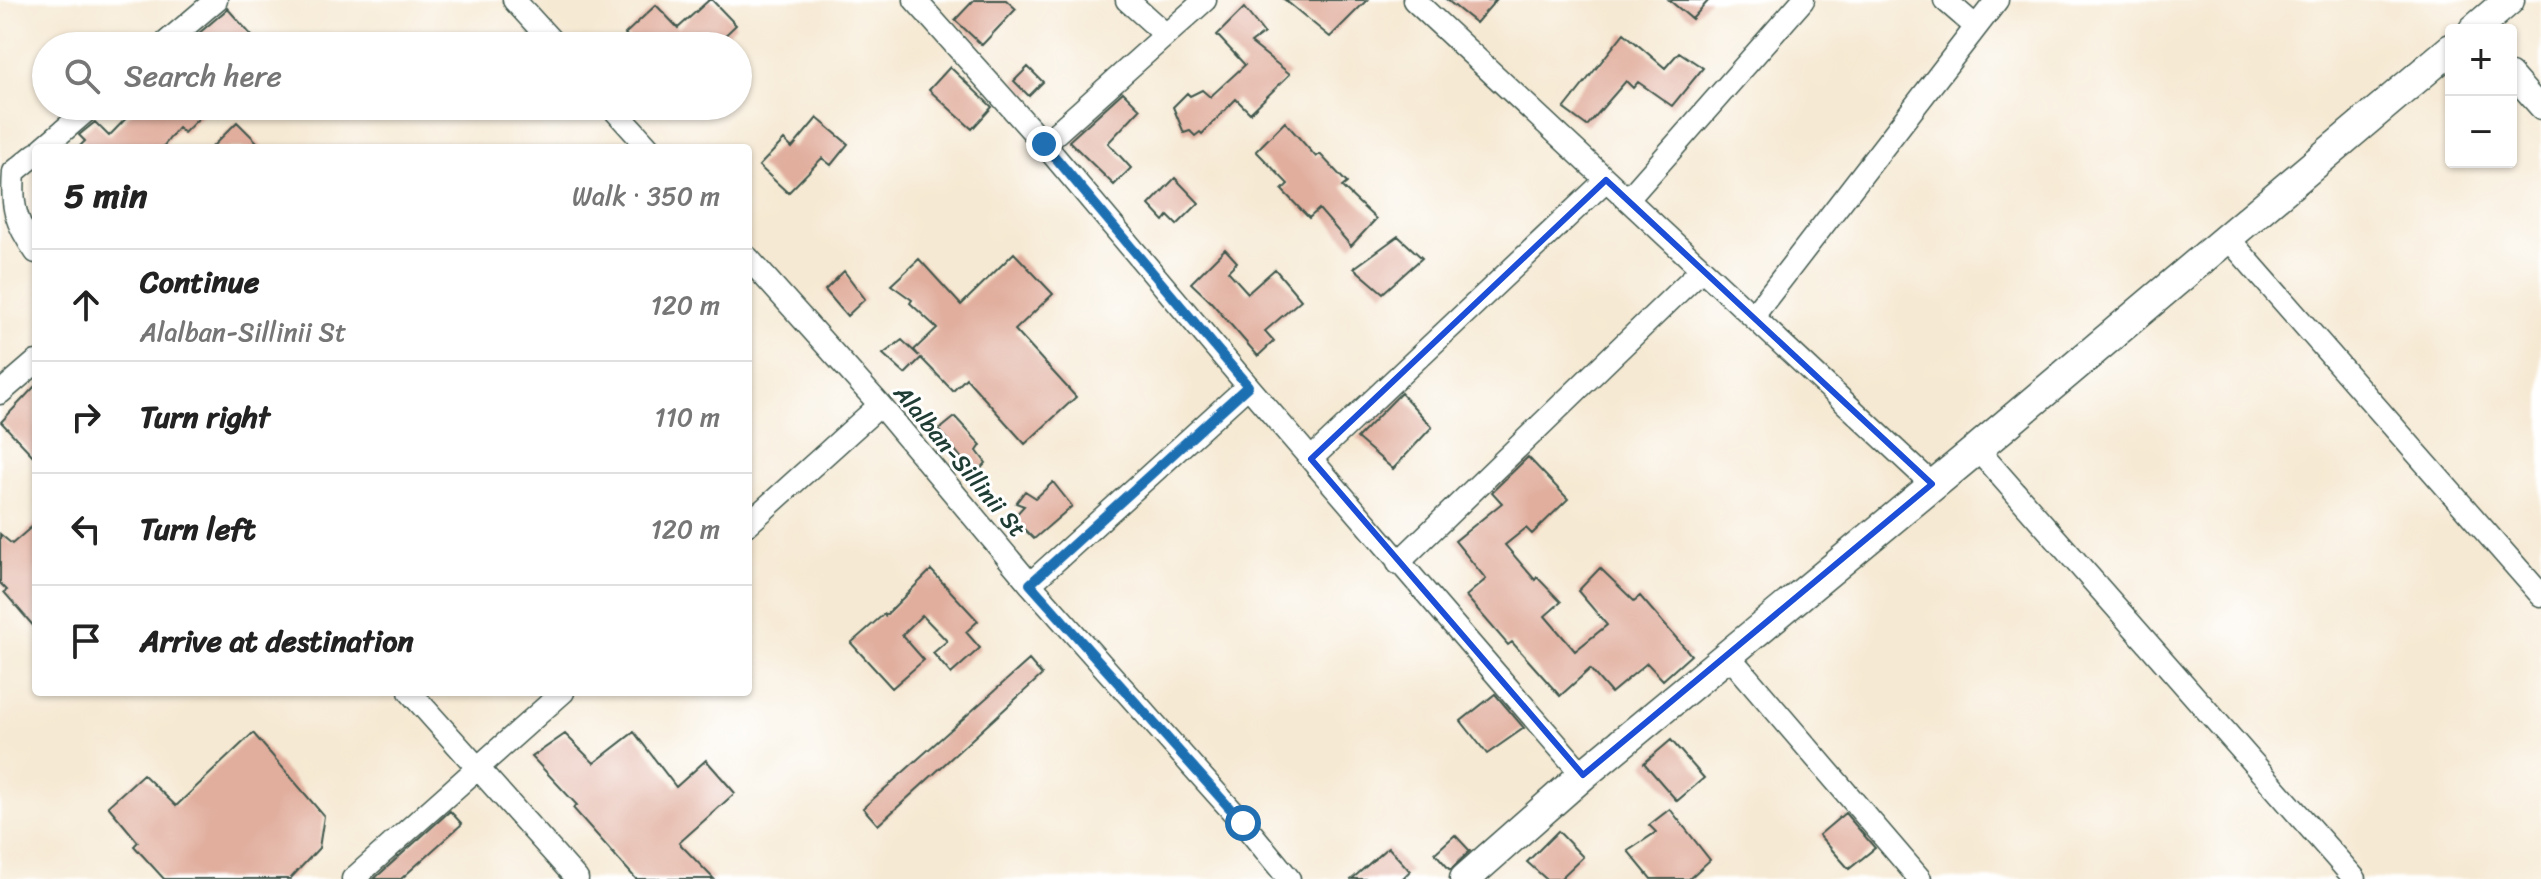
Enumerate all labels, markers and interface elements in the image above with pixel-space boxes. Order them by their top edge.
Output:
map controls [2445,24,2517,168]
button: + [2445,24,2517,96]
search box [32,32,752,120]
text: Search here [124,49,282,103]
icon: search [60,54,104,98]
button: − [2445,96,2517,168]
route end [1026,126,1062,162]
text: 5 min [64,166,147,226]
text: Walk · 350 m [572,173,720,219]
text: Continue [140,255,259,309]
text: 120 m [651,282,720,328]
icon: ahead [64,283,108,327]
text: Alalban-Sillinii St [140,309,346,355]
street label: Alalban-Sillinii St [882,374,1037,547]
text: Turn right [140,390,270,444]
text: 110 m [655,394,720,440]
icon: right [64,395,108,439]
text: Turn left [140,502,256,556]
text: 120 m [651,506,720,552]
icon: left [64,507,108,551]
text: Arrive at destination [140,614,414,668]
icon: arrive [64,619,108,663]
route start [1225,805,1261,841]

